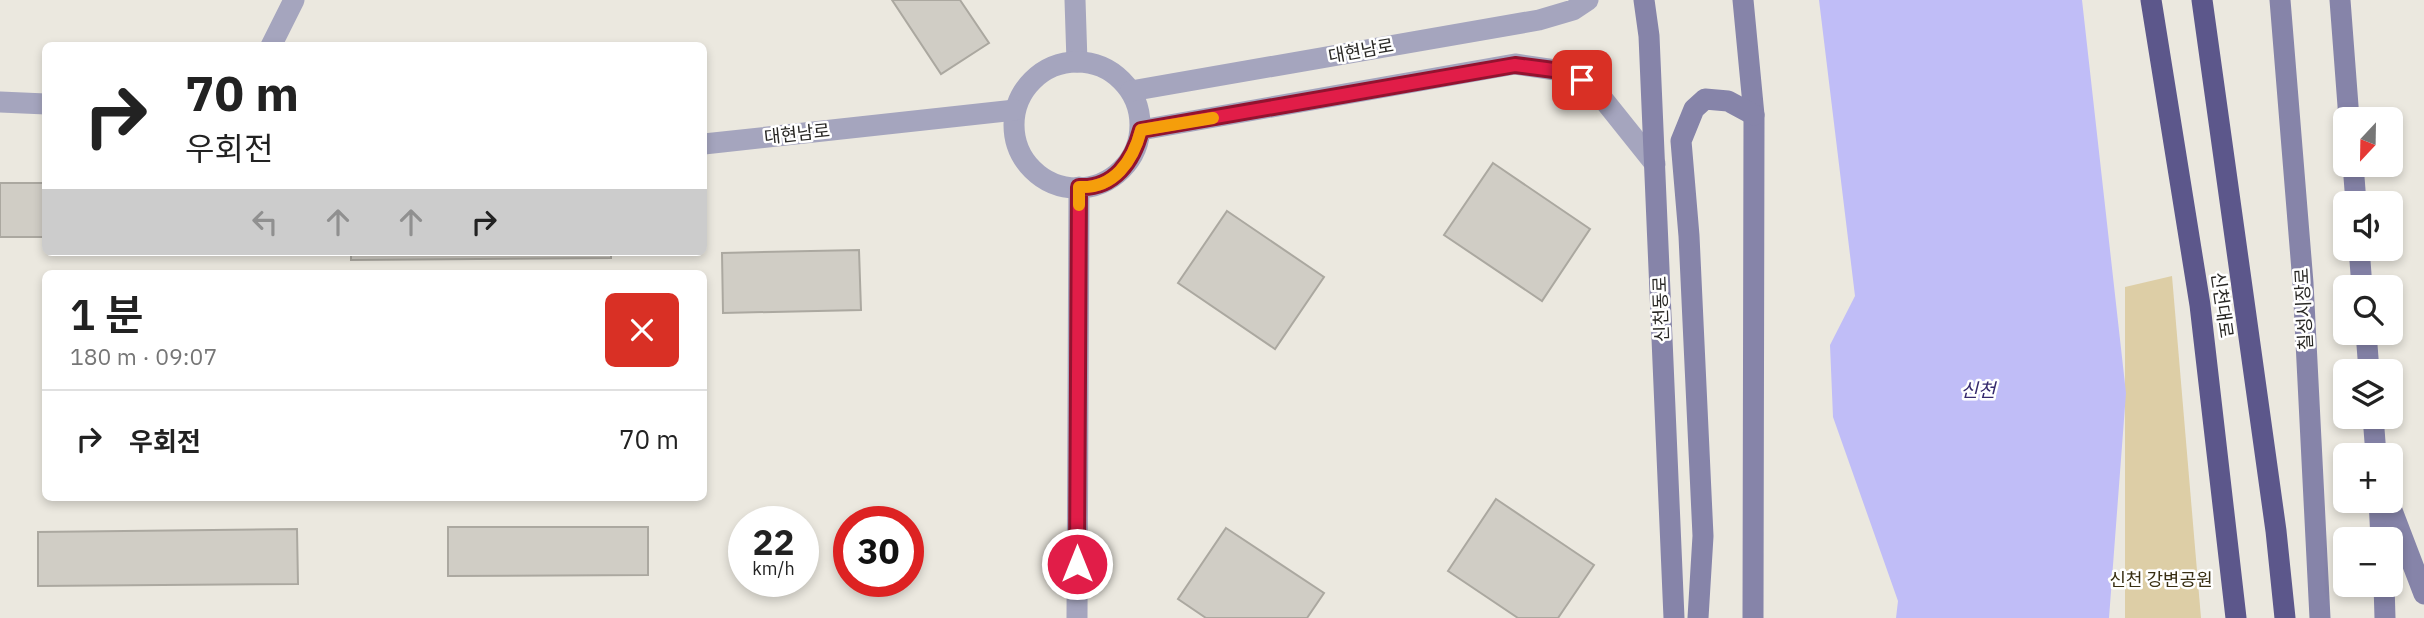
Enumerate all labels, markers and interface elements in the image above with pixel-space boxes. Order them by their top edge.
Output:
street label: 대현남로 [1326,33,1396,68]
pin [1552,50,1612,110]
text: 70 m [185,61,299,124]
icon: arrive [1563,61,1601,99]
icon: right [70,70,161,161]
north arrow [2333,107,2403,177]
map controls [2333,107,2403,597]
street label: 대현남로 [763,119,831,148]
text: 우회전 [185,127,273,169]
button: sound [2333,191,2403,261]
icon: left [246,203,284,241]
icon: ahead [319,203,357,241]
icon: ahead [392,203,430,241]
icon: right [465,203,503,241]
street label: 칠성시장로 [2290,267,2317,351]
street label: 신천대로 [2206,271,2238,339]
button: search [2333,275,2403,345]
street label: 신천동로 [1648,276,1673,343]
text: 1 분 [70,287,144,342]
button: close [605,293,679,367]
text: 180 m · 09:07 [70,341,217,371]
button: layers [2333,359,2403,429]
water label: 신천 [1961,378,1997,402]
icon: right [70,420,108,458]
text: 70 m [619,422,679,456]
text: 우회전 [129,424,201,458]
button: + [2333,443,2403,513]
speed limit sign: 30 [833,506,924,597]
text: 22 [752,519,795,565]
position arrow [1040,527,1114,601]
button: − [2333,527,2403,597]
text: km/h [752,557,795,580]
park label: 신천 강변공원 [2109,568,2213,591]

